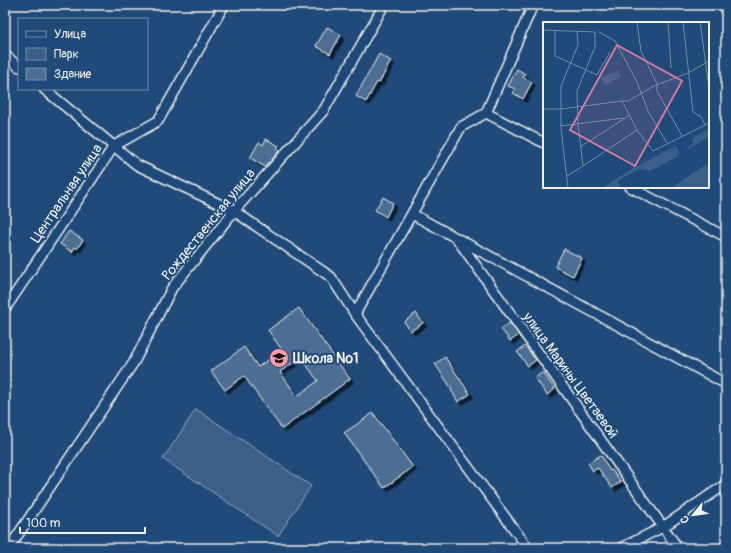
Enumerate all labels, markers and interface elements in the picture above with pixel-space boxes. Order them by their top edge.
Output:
legend [18,18,148,90]
inset map [543,22,709,188]
text: Улица [54,27,86,42]
text: Парк [54,47,79,62]
text: Здание [54,67,91,82]
street label: Центральная улица [27,141,106,246]
street label: Рождественская улица [158,165,259,284]
street label: улица Марины Цветаевой [519,308,622,442]
school or university icon: Школа №1 [268,347,290,369]
place label: Школа №1 [292,350,359,367]
north arrow [673,495,713,535]
scale bar [20,509,145,535]
text: С [677,513,692,526]
text: 100 m [26,516,61,531]

